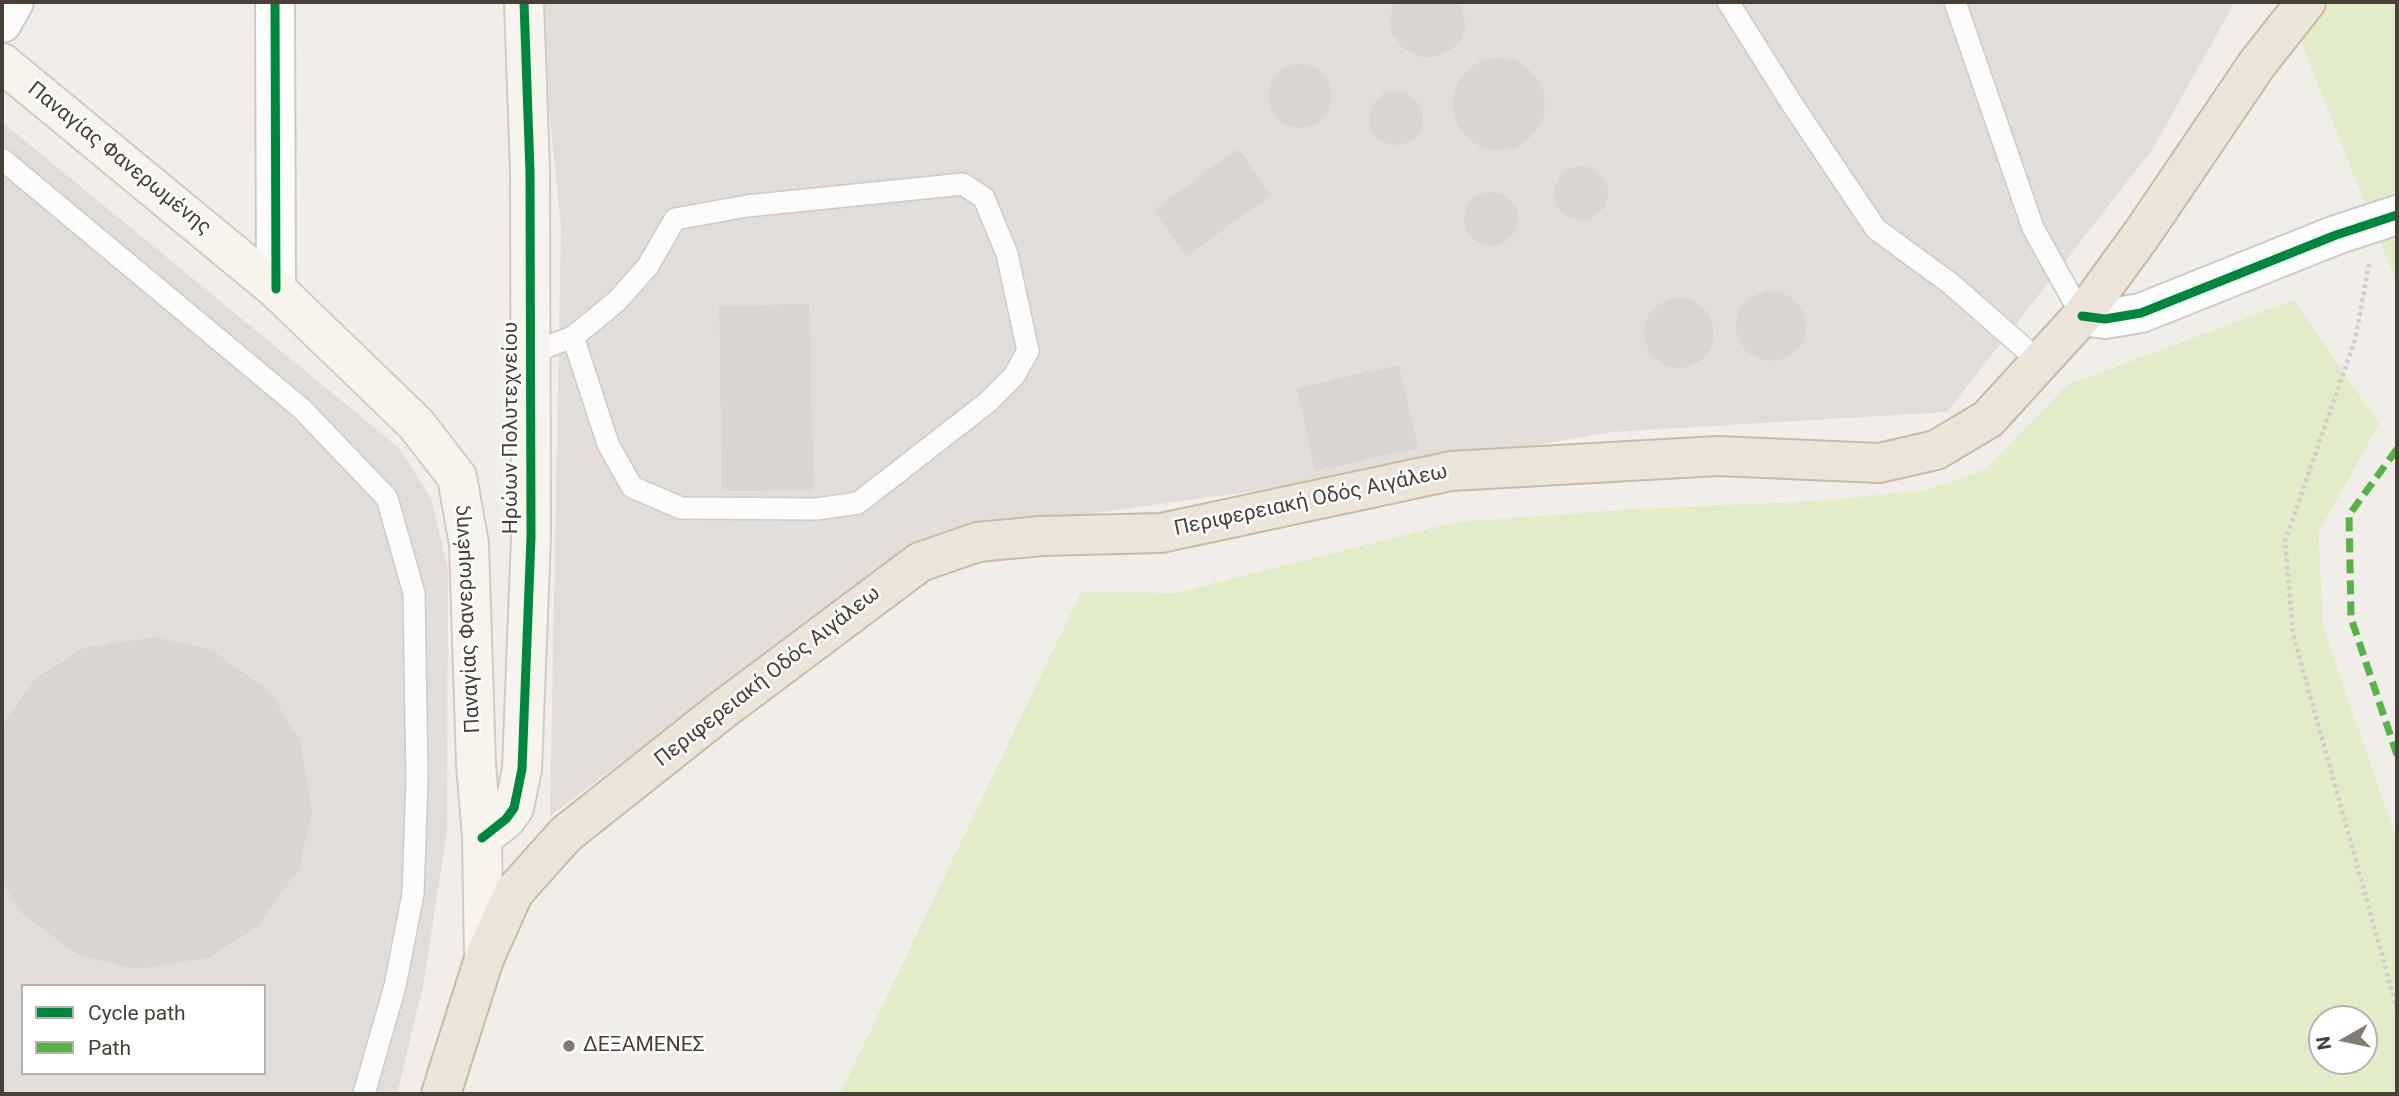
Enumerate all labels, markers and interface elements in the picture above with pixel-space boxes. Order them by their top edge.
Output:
street label: Παναγίας Φανερωμένης [22,77,216,241]
street label: Ηρώων Πολυτεχνείου [499,322,525,534]
street label: Περιφερειακή Οδός Αιγάλεω [1172,460,1450,542]
street label: Παναγίας Φανερωμένης [449,504,487,734]
street label: Περιφερειακή Οδός Αιγάλεω [650,581,886,773]
legend [21,984,266,1075]
text: Cycle path [88,1001,186,1025]
north arrow [2308,1005,2378,1075]
place label: ΔΕΞΑΜΕΝΕΣ [583,1033,705,1059]
text: N [2311,1035,2336,1051]
text: Path [88,1036,131,1060]
marker: ΔΕΞΑΜΕΝΕΣ [561,1038,577,1054]

